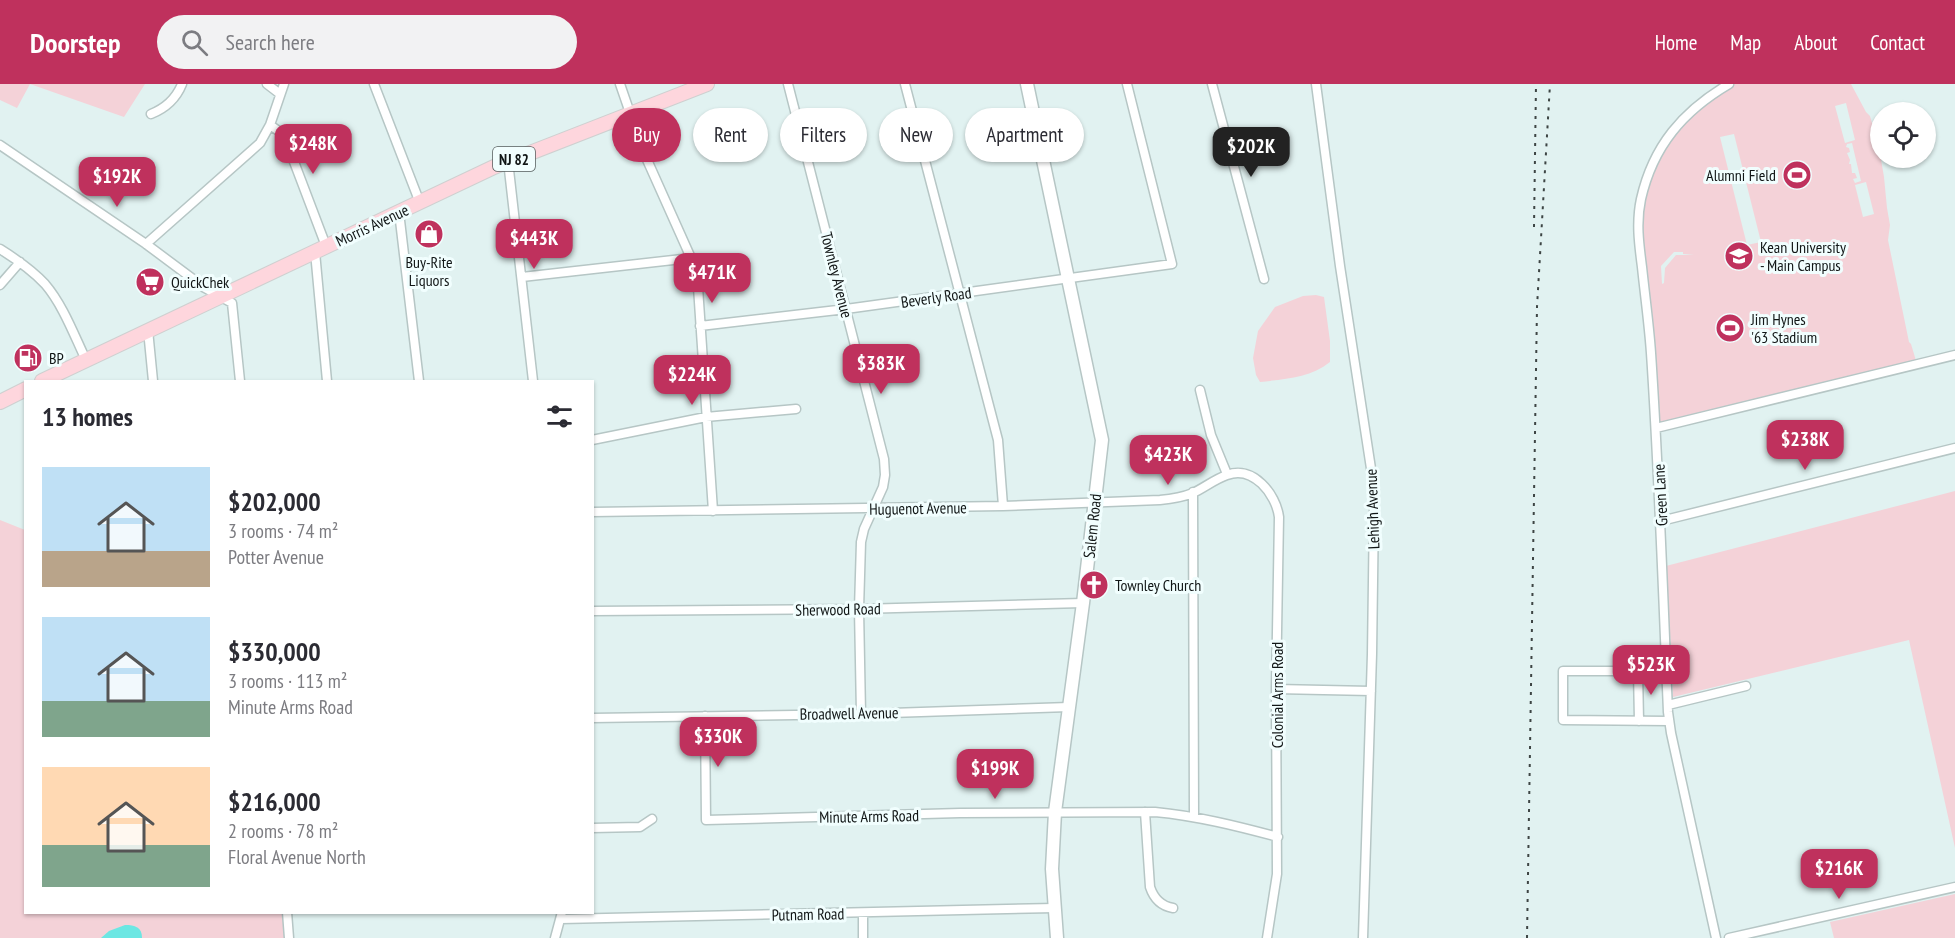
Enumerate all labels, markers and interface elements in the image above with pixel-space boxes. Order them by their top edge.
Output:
search box [157,15,577,69]
text: Doorstep [30,24,121,61]
icon: search [178,26,211,59]
text: Search here [226,28,315,56]
text: Home [1655,29,1697,56]
text: Map [1730,29,1761,56]
text: About [1794,29,1837,56]
text: Contact [1870,29,1925,56]
map controls [1870,102,1936,168]
button: locate [1870,102,1936,168]
chip: Buy [612,108,681,162]
chip: Rent [693,108,768,162]
chip: Filters [780,108,867,162]
chip: New [879,108,953,162]
chip: Apartment [965,108,1084,162]
pin: $248K [271,124,355,175]
pin: $202K [1209,127,1293,178]
text: $248K [289,130,337,156]
text: $202K [1227,133,1275,159]
road number: NJ 82 [493,147,535,171]
pin: $192K [75,157,159,208]
sports icon: Alumni Field [1781,159,1813,191]
text: $192K [93,163,141,189]
place label: Alumni Field [1706,165,1776,185]
street label: Morris Avenue [332,199,412,251]
shop icon: Buy-Rite Liquors [413,218,445,250]
pin: $443K [492,219,576,270]
text: $443K [510,225,558,251]
street label: Townley Avenue [817,230,857,320]
place label: Kean University - Main Campus [1760,237,1846,275]
school or university icon: Kean University - Main Campus [1723,240,1755,272]
place label: Buy-Rite Liquors [405,252,453,290]
pin: $471K [670,253,754,304]
text: $471K [688,259,736,285]
supermarket icon: QuickChek [134,266,166,298]
place label: QuickChek [171,272,230,292]
street label: Beverly Road [899,282,973,312]
place label: Jim Hynes '63 Stadium [1750,309,1817,347]
sports icon: Jim Hynes '63 Stadium [1714,312,1746,344]
fuel station icon: BP [12,342,44,374]
pin: $383K [839,344,923,395]
place label: BP [49,348,64,368]
text: $383K [857,350,905,376]
pin: $224K [650,355,734,406]
text: $224K [668,361,716,387]
text: 13 homes [42,400,133,433]
icon: filters [543,400,576,433]
pin: $238K [1763,420,1847,471]
text: $238K [1781,426,1829,452]
pin: $423K [1126,435,1210,486]
text: $423K [1144,441,1192,467]
street label: Green Lane [1648,463,1672,527]
street label: Lehigh Avenue [1361,468,1383,550]
text: $202,000 [228,485,321,518]
icon: home [90,491,162,563]
street label: Salem Road [1079,493,1105,559]
street label: Huguenot Avenue [869,497,967,519]
text: 3 rooms · 74 m² [228,518,338,544]
text: Potter Avenue [228,544,324,570]
church icon: Townley Church [1078,569,1110,601]
place label: Townley Church [1115,575,1201,595]
street label: Sherwood Road [795,598,881,620]
text: $330,000 [228,635,321,668]
icon: home [90,641,162,713]
street label: Colonial Arms Road [1267,642,1287,748]
pin: $523K [1609,645,1693,696]
text: $523K [1627,651,1675,677]
text: 3 rooms · 113 m² [228,668,347,694]
text: Minute Arms Road [228,694,353,720]
street label: Broadwell Avenue [799,702,899,724]
pin: $330K [676,717,760,768]
text: $330K [694,723,742,749]
pin: $199K [953,749,1037,800]
text: $199K [971,755,1019,781]
text: $216,000 [228,785,321,818]
icon: home [90,791,162,863]
street label: Minute Arms Road [819,805,919,827]
text: 2 rooms · 78 m² [228,818,338,844]
text: Floral Avenue North [228,844,366,870]
pin: $216K [1797,849,1881,900]
text: $216K [1815,855,1863,881]
street label: Putnam Road [772,903,845,925]

